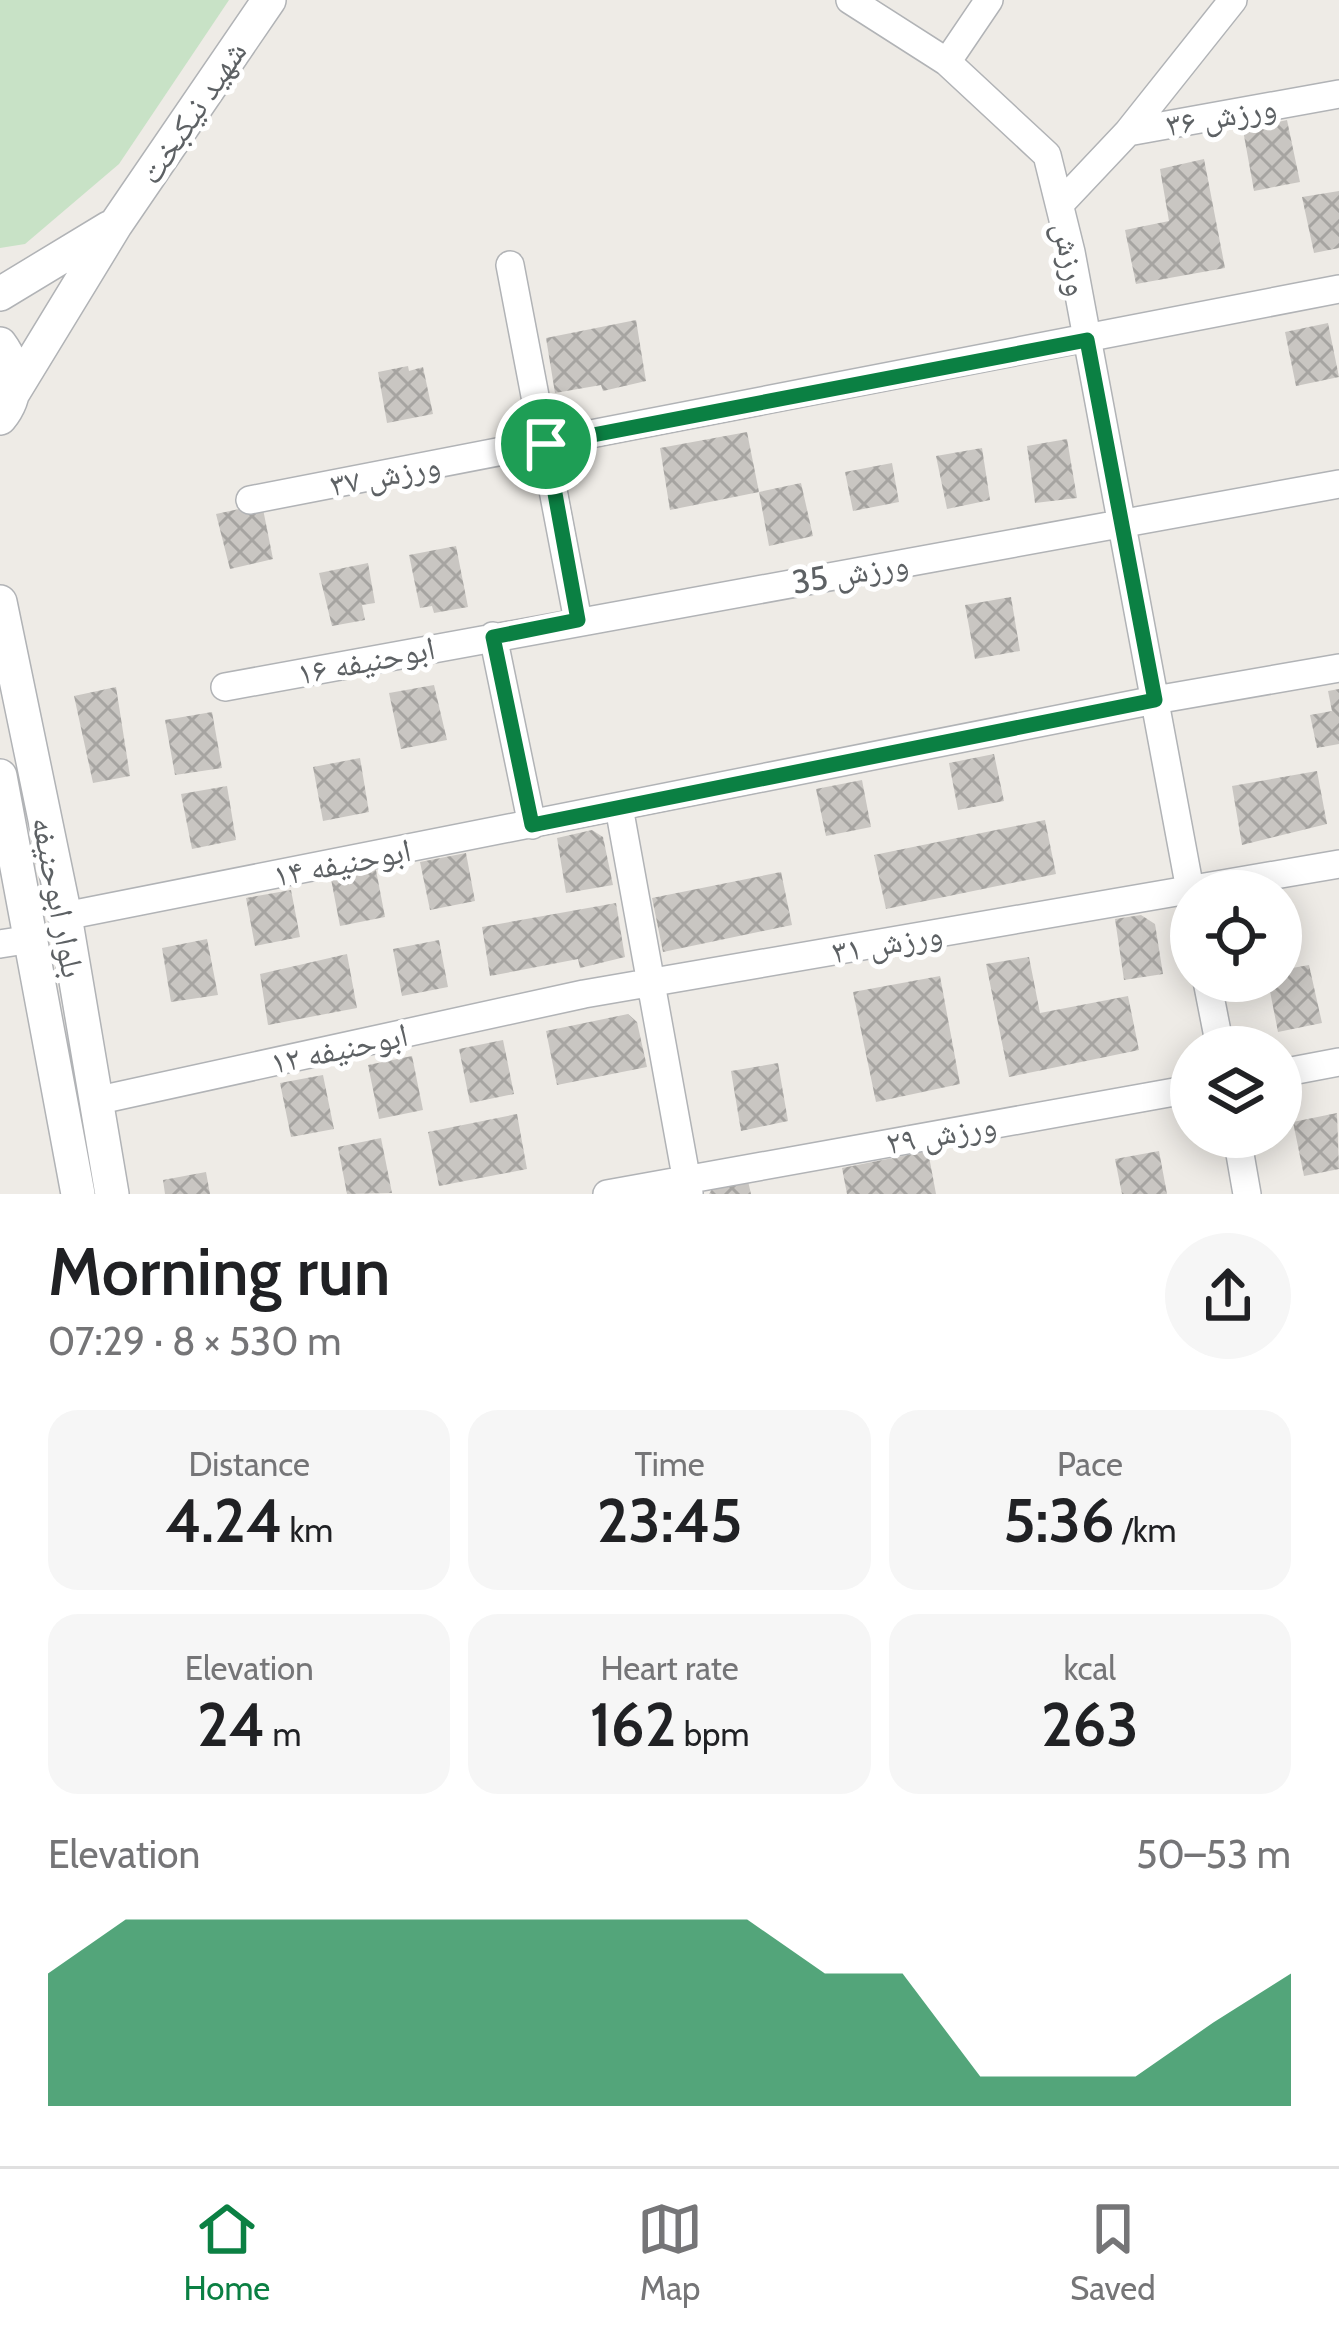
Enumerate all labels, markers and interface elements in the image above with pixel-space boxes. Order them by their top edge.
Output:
street label: شهید نیکبخت [130,33,254,191]
street label: ورزش ۳۶ [1163,86,1280,145]
street label: ورزش [1044,219,1099,300]
pin [495,393,597,495]
icon: arrive [513,411,579,477]
street label: ورزش ۳۷ [326,444,444,505]
street label: ورزش 35 [789,542,912,603]
street label: ابوحنیفه ۱۶ [294,627,438,693]
street label: بلوار ابوحنیفه [24,813,94,981]
street label: ابوحنیفه ۱۴ [270,829,414,895]
map controls [1170,870,1302,1158]
button: locate [1170,870,1302,1002]
street label: ورزش ۳۱ [829,913,946,972]
street label: ابوحنیفه ۱۲ [267,1014,411,1082]
button: layers [1170,1026,1302,1158]
street label: ورزش ۲۹ [883,1104,1000,1163]
text: Morning run [48,1231,390,1312]
button: share [1165,1233,1291,1359]
text: 07:29 · 8 × 530 m [48,1317,341,1365]
text: Distance [188,1444,310,1484]
text: Time [634,1444,705,1484]
text: Pace [1057,1444,1123,1484]
text: 4.24 [165,1484,282,1557]
text: 23:45 [597,1484,742,1557]
text: 5:36 [1003,1484,1115,1557]
text: km [282,1510,333,1550]
text: /km [1115,1510,1177,1550]
text: Elevation [185,1648,314,1688]
text: Heart rate [600,1648,739,1688]
text: kcal [1063,1648,1116,1688]
text: 24 [197,1688,265,1761]
text: 162 [590,1688,676,1761]
text: 263 [1041,1688,1139,1761]
text: m [265,1714,301,1754]
text: bpm [676,1714,749,1754]
text: Elevation [48,1830,200,1878]
text: 50–53 m [1136,1830,1291,1878]
tab: Home [183,2196,270,2308]
tab: Map [637,2196,703,2308]
tab: Saved [1070,2196,1156,2308]

